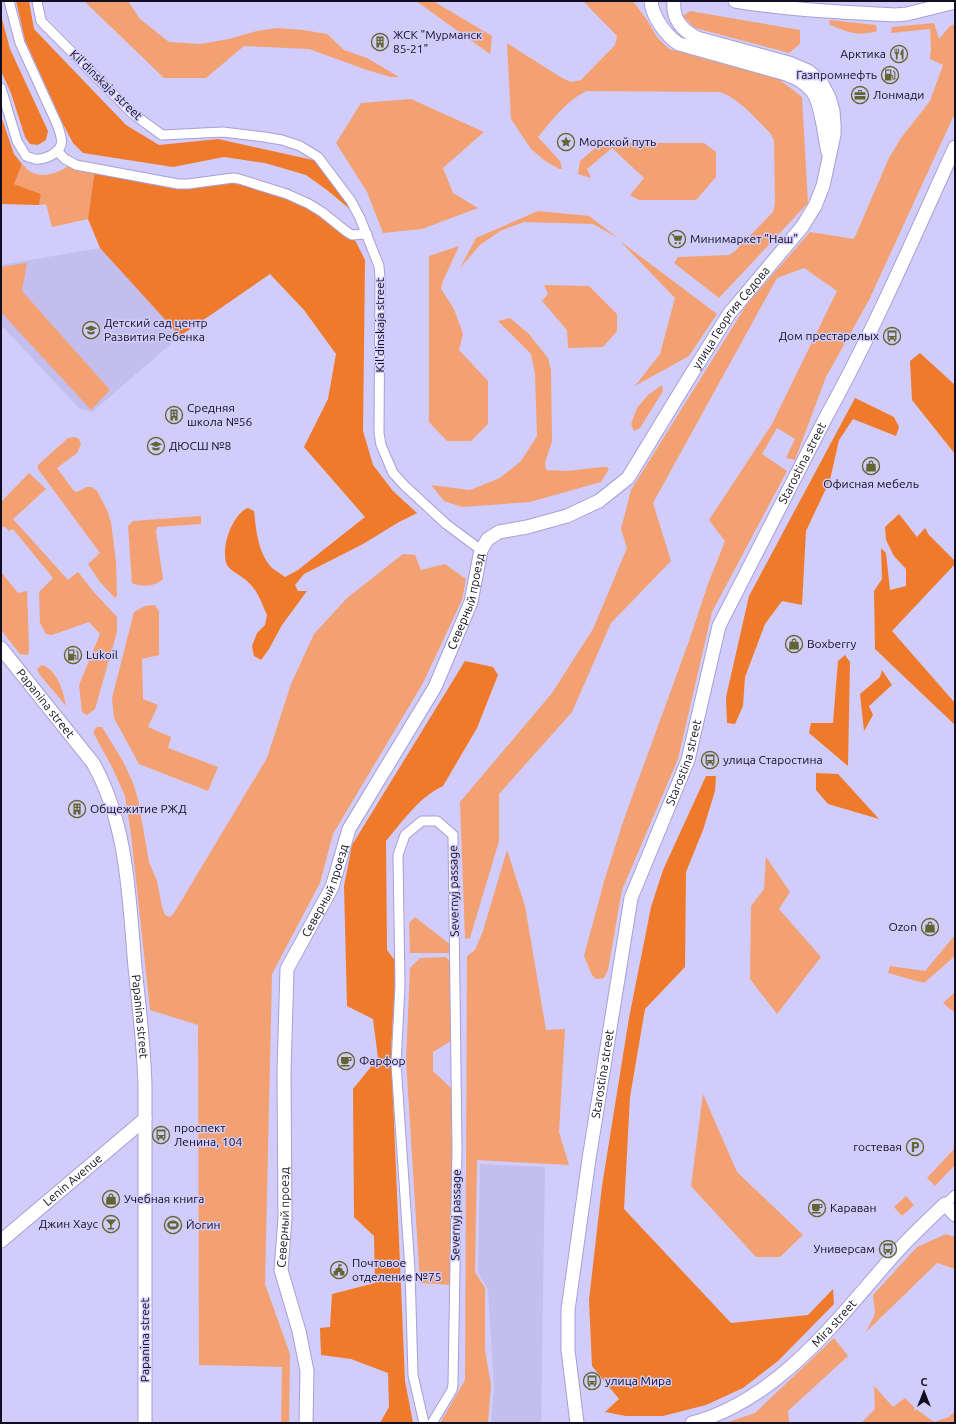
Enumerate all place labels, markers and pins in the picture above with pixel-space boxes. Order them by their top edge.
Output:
place label: ЖСК "Мурманск 85-21" [393,28,482,55]
building icon: ЖСК "Мурманск 85-21" [370,32,390,52]
restaurant icon: Арктика [889,44,909,64]
place label: Арктика [840,47,886,60]
fuel station icon: Газпромнефть [880,65,900,85]
place label: Газпромнефть [796,68,877,81]
office icon: Лонмади [850,85,870,105]
place label: Лонмади [873,88,924,101]
place icon: Морской путь [556,132,576,152]
place label: Морской путь [579,135,656,148]
supermarket icon: Минимаркет "Наш" [667,229,687,249]
place label: Минимаркет "Наш" [690,232,798,245]
place label: Детский сад центр Развития Ребенка [104,316,208,343]
school or university icon: Детский сад центр Развития Ребенка [81,320,101,340]
bus stop icon: Дом престарелых [882,326,902,346]
place label: Дом престарелых [779,329,879,342]
place label: Средняя школа №56 [187,401,253,428]
building icon: Средняя школа №56 [164,405,184,425]
school or university icon: ДЮСШ №8 [146,436,166,456]
place label: ДЮСШ №8 [169,439,232,452]
shop icon: Офисная мебель [861,456,881,476]
place label: Офисная мебель [823,477,919,490]
shop icon: Boxberry [784,634,804,654]
place label: Boxberry [807,637,857,650]
fuel station icon: Lukoil [63,645,83,665]
place label: Lukoil [86,648,118,661]
bus stop icon: улица Старостина [700,750,720,770]
place label: улица Старостина [723,753,823,766]
building icon: Общежитие РЖД [67,799,87,819]
place label: Общежитие РЖД [90,802,187,815]
shop icon: Ozon [920,917,940,937]
place label: Ozon [888,920,917,933]
cafe icon: Фарфор [336,1051,356,1071]
place label: Фарфор [359,1054,406,1067]
place label: проспект Ленина, 104 [174,1121,242,1148]
bus stop icon: проспект Ленина, 104 [151,1125,171,1145]
parking icon: гостевая [905,1137,925,1157]
place label: гостевая [853,1140,902,1153]
shop icon: Учебная книга [101,1189,121,1209]
place label: Учебная книга [124,1192,204,1205]
cafe icon: Караван [807,1198,827,1218]
place label: Караван [830,1201,876,1214]
bar icon: Джин Хаус [101,1214,121,1234]
sports icon: Йогин [163,1215,183,1235]
place label: Джин Хаус [39,1217,98,1230]
place label: Йогин [186,1218,221,1231]
bus stop icon: Универсам [878,1239,898,1259]
place label: Универсам [813,1242,875,1255]
place label: Почтовое отделение №75 [352,1256,442,1283]
public building icon: Почтовое отделение №75 [329,1260,349,1280]
bus stop icon: улица Мира [582,1371,602,1391]
place label: улица Мира [605,1374,671,1387]

